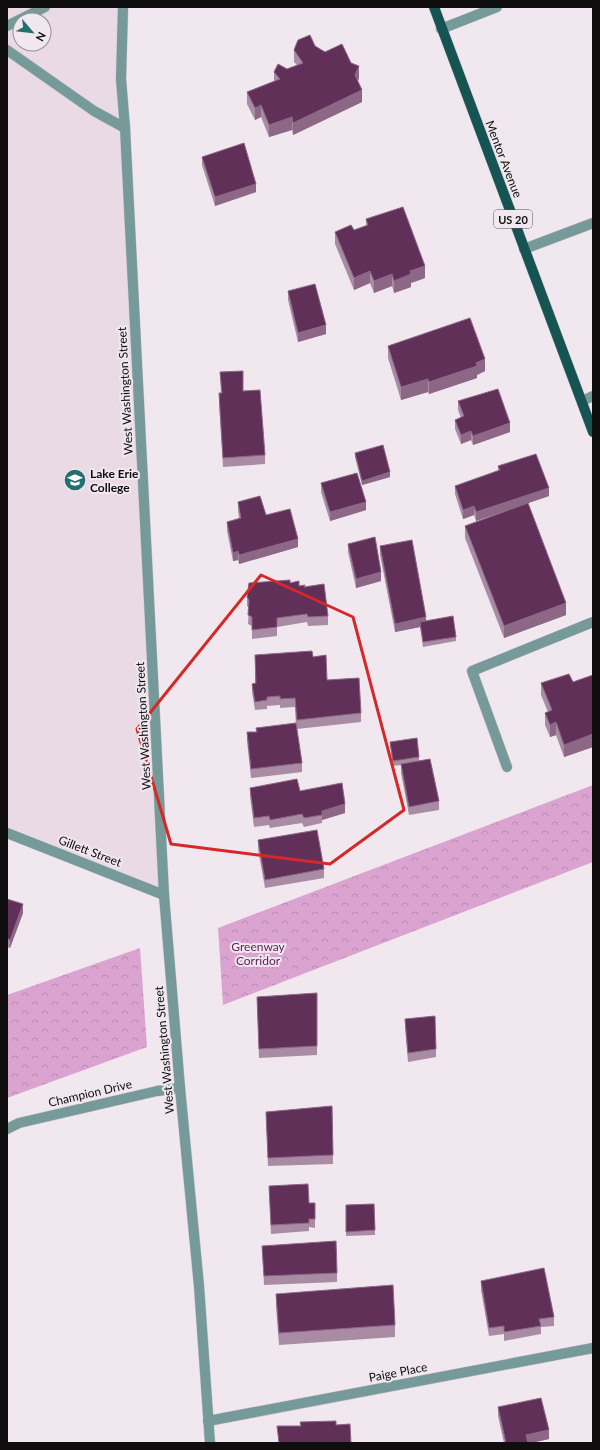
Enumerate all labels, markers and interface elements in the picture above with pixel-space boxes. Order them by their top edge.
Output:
north arrow [12,12,52,52]
text: N [34,30,49,44]
street label: Mentor Avenue [482,118,526,200]
road number: US 20 [494,210,532,228]
street label: West Washington Street [114,326,136,455]
place label: Lake Erie College [90,466,139,495]
school or university icon: Lake Erie College [62,467,88,493]
street label: West Washington Street [132,661,154,790]
street label: Gillett Street [56,832,124,870]
park label: Greenway Corridor [231,939,286,968]
street label: West Washington Street [151,985,177,1115]
street label: Champion Drive [47,1076,133,1110]
street label: Paige Place [367,1359,429,1385]

